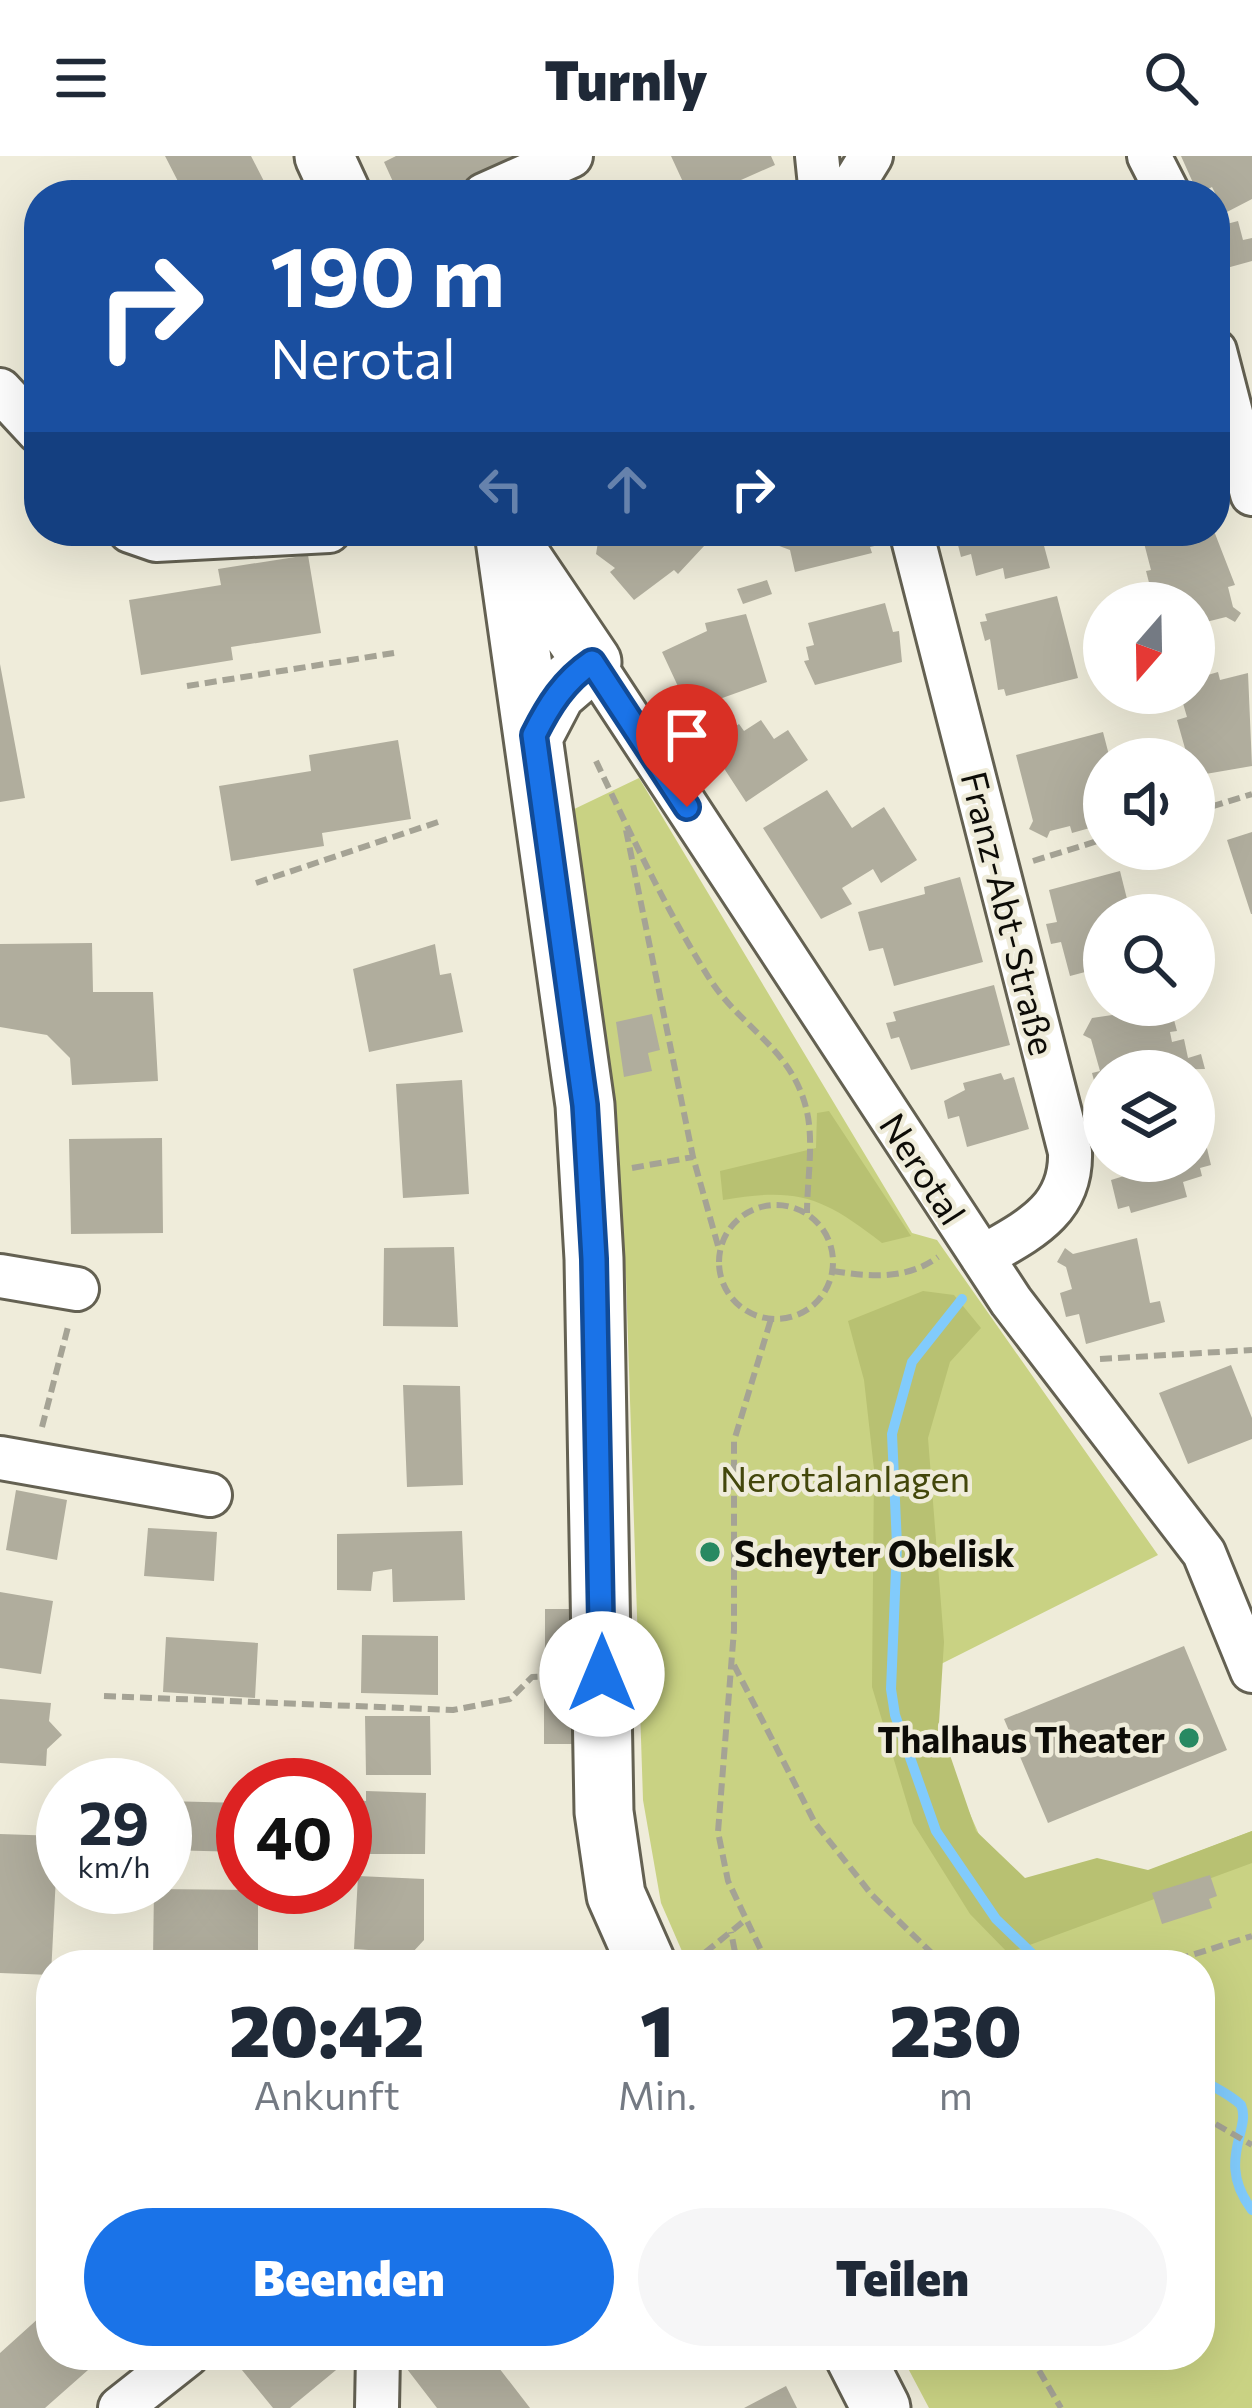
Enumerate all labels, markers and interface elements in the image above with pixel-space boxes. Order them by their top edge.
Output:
icon: menu [48,45,114,111]
text: Turnly [544,45,708,111]
icon: search [1138,45,1204,111]
text: 190 m [270,222,505,324]
icon: right [72,228,228,384]
text: Nerotal [270,324,456,390]
icon: left [468,456,534,522]
icon: ahead [594,456,660,522]
icon: right [720,456,786,522]
north arrow [1083,582,1215,714]
map controls [1083,582,1215,1182]
pin [636,684,738,807]
icon: arrive [654,702,720,768]
button: sound [1083,738,1215,870]
street label: Franz-Abt-Straße [953,766,1067,1060]
button: search [1083,894,1215,1026]
button: layers [1083,1050,1215,1182]
street label: Nerotal [872,1104,976,1232]
park label: Nerotalanlagen [720,1455,970,1499]
place label: Scheyter Obelisk [734,1530,1015,1574]
marker: Scheyter Obelisk [697,1539,723,1565]
position arrow [539,1611,665,1737]
place label: Thalhaus Theater [877,1716,1165,1760]
marker: Thalhaus Theater [1176,1725,1202,1751]
speed limit sign: 40 [216,1758,372,1914]
text: 29 [79,1784,149,1857]
text: km/h [78,1847,150,1884]
text: 20:42 [229,1984,425,2072]
text: 1 [640,1984,674,2072]
text: 230 [890,1984,1022,2072]
text: Ankunft [254,2070,400,2118]
text: Min. [618,2070,697,2118]
text: m [939,2070,973,2118]
button: Beenden [84,2208,614,2346]
button: Teilen [638,2208,1167,2346]

